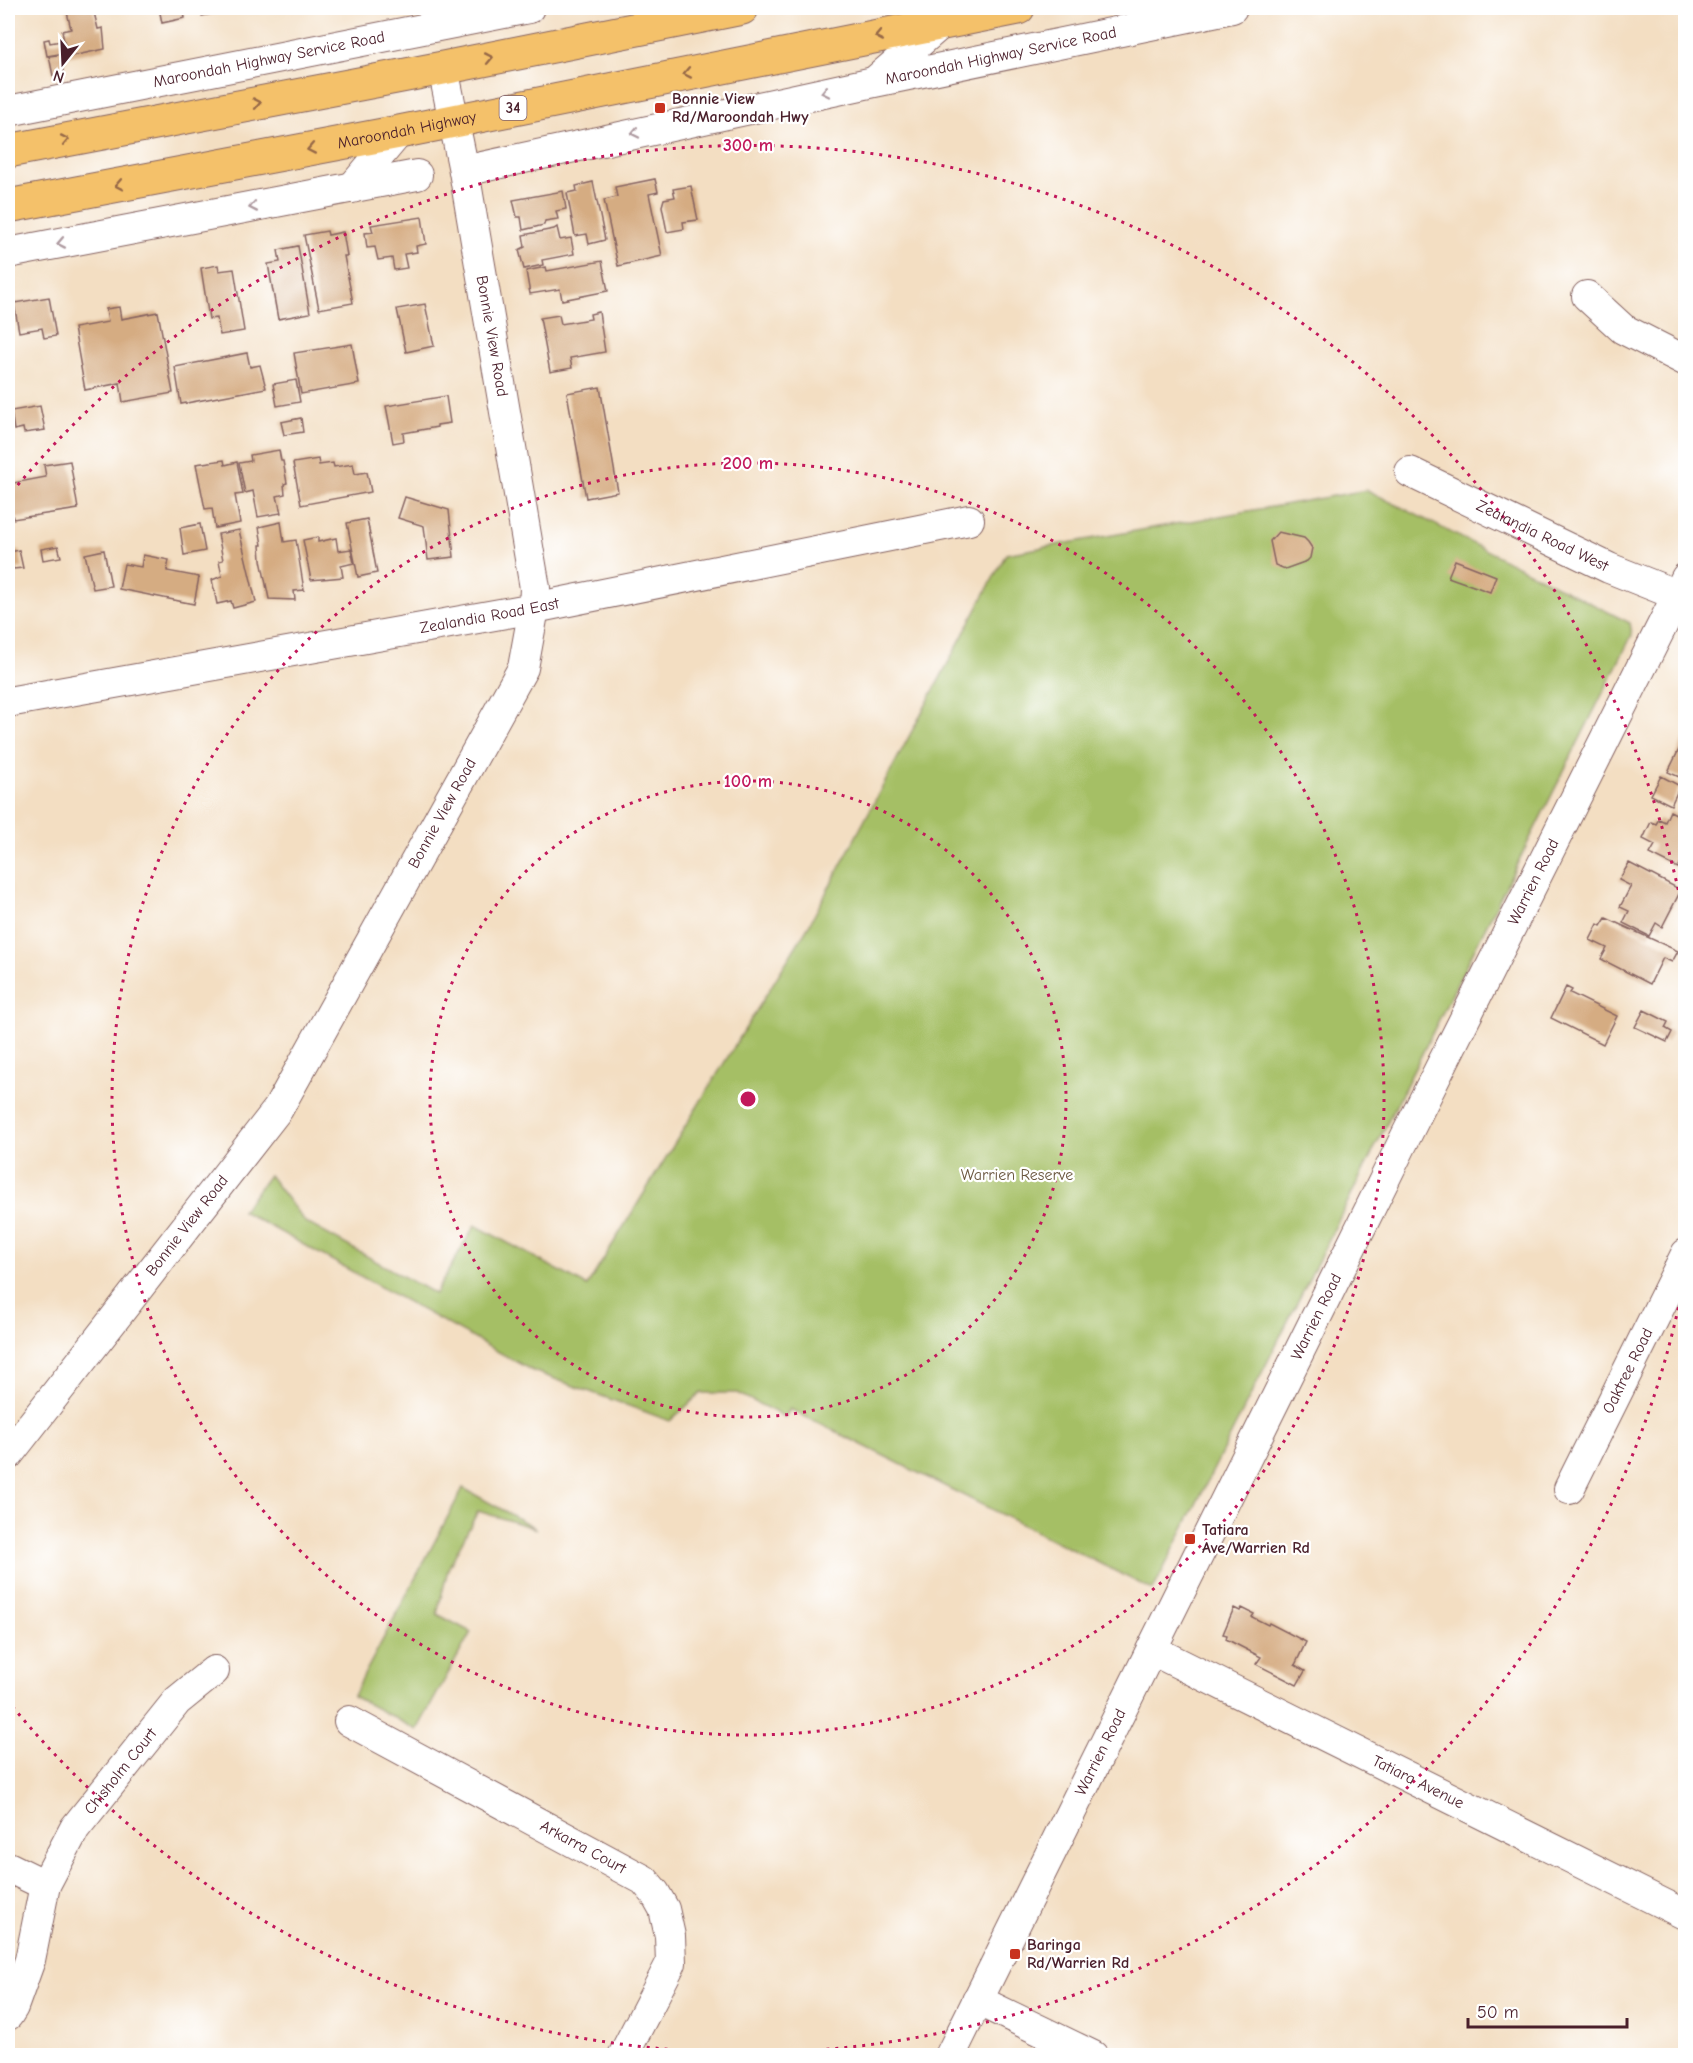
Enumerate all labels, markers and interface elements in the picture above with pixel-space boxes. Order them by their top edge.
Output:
street label: Maroondah Highway Service Road [883,23,1118,88]
street label: Maroondah Highway Service Road [152,28,386,91]
one-way arrow [874,29,884,42]
north arrow [33,33,93,93]
one-way arrow [484,53,494,66]
text: N [51,66,66,86]
one-way arrow [683,66,693,79]
one-way arrow [821,85,831,98]
place label: Bonnie View Rd/Maroondah Hwy [672,90,809,126]
road number: 34 [500,96,526,120]
one-way arrow [251,97,261,110]
marker: Bonnie View Rd/Maroondah Hwy [653,101,667,115]
street label: Maroondah Highway [336,108,479,152]
one-way arrow [630,126,640,139]
one-way arrow [60,134,70,147]
text: 300 m [723,135,773,156]
one-way arrow [306,142,316,155]
one-way arrow [115,178,125,191]
one-way arrow [248,200,258,212]
one-way arrow [57,236,67,249]
street label: Bonnie View Road [472,274,512,398]
text: 200 m [723,453,773,474]
street label: Zealandia Road West [1474,496,1612,575]
street label: Zealandia Road East [418,594,561,637]
street label: Bonnie View Road [404,755,480,872]
text: 100 m [724,771,772,792]
street label: Warrien Road [1504,836,1563,928]
centre of rings [738,1089,758,1109]
park label: Warrien Reserve [961,1166,1073,1184]
street label: Bonnie View Road [142,1172,232,1280]
street label: Warrien Road [1287,1271,1345,1363]
street label: Oaktree Road [1599,1325,1657,1416]
place label: Tatiara Ave/Warrien Rd [1202,1521,1310,1557]
marker: Tatiara Ave/Warrien Rd [1183,1532,1197,1546]
street label: Warrien Road [1072,1706,1130,1798]
street label: Chisholm Court [81,1724,161,1818]
street label: Tatiara Avenue [1369,1752,1467,1812]
street label: Arkarra Court [537,1817,630,1878]
place label: Baringa Rd/Warrien Rd [1027,1936,1129,1972]
marker: Baringa Rd/Warrien Rd [1008,1947,1022,1961]
scale bar [1468,1991,1627,2029]
text: 50 m [1477,2002,1519,2023]

